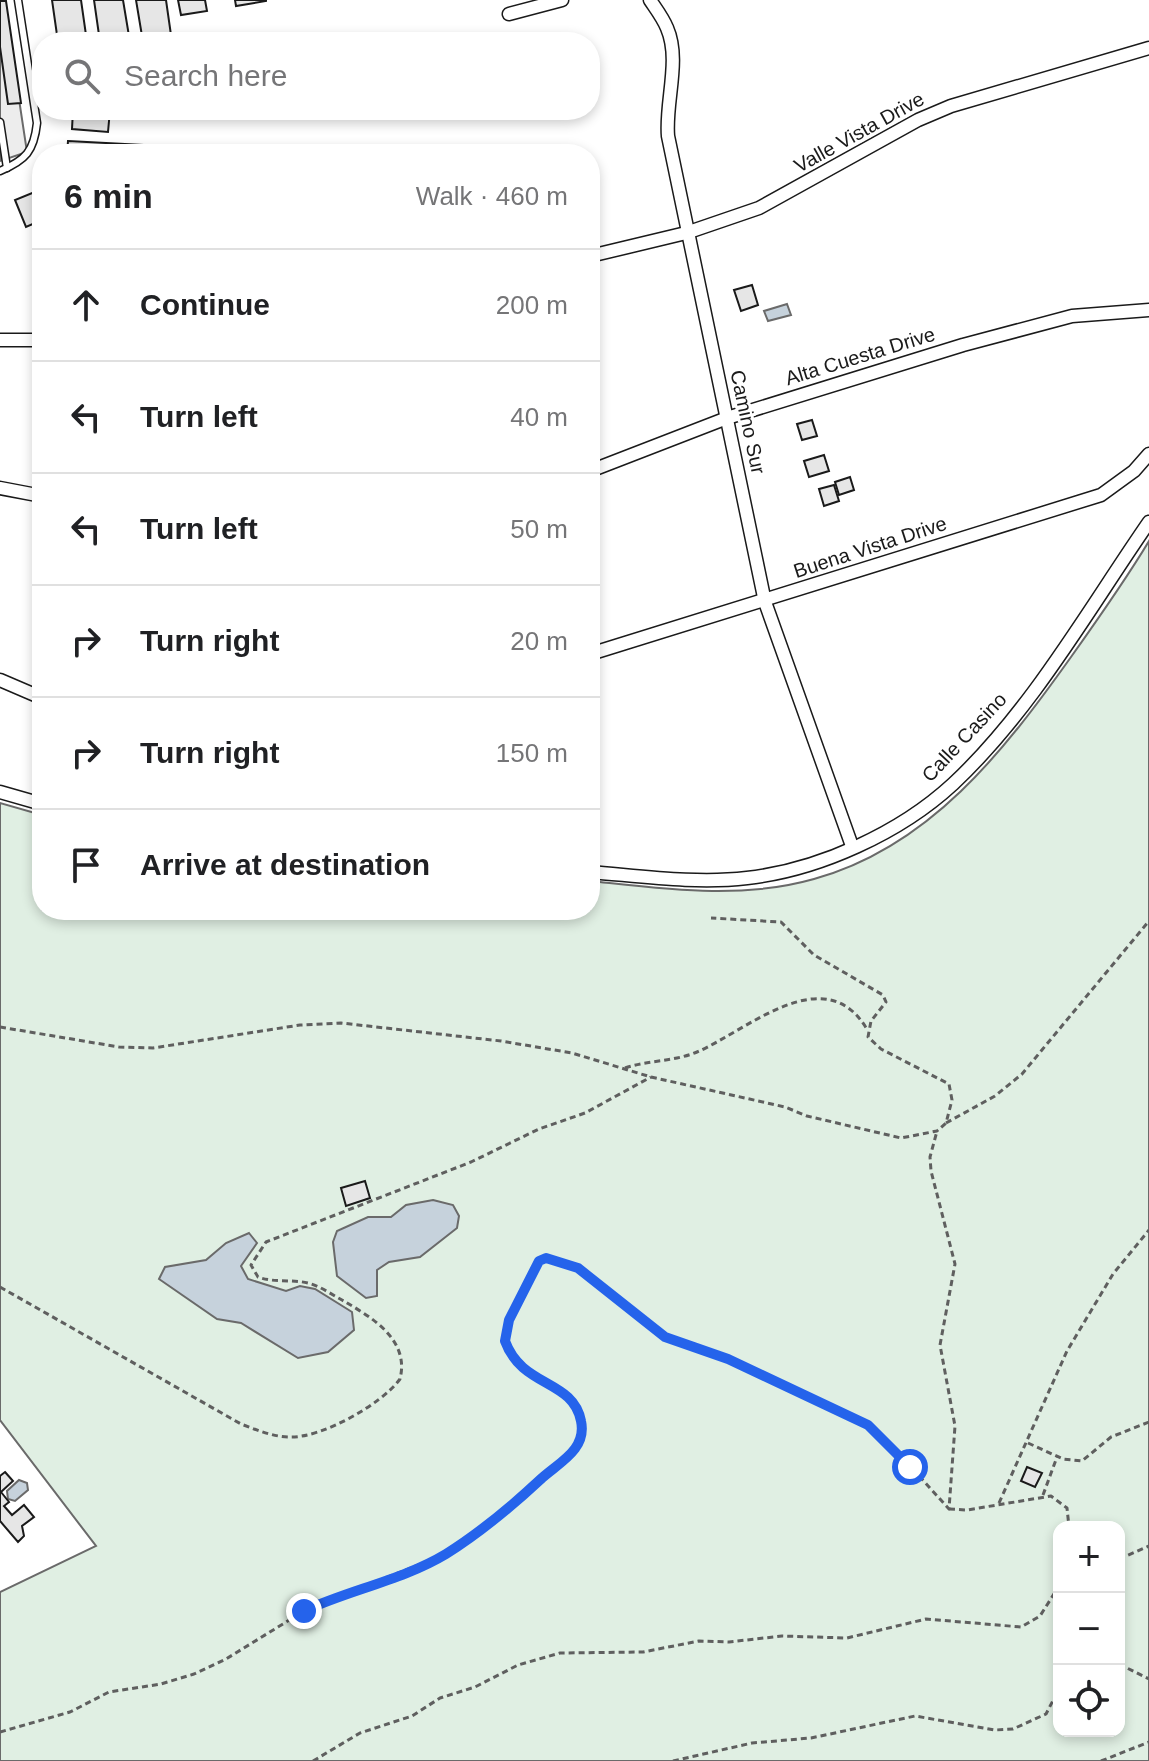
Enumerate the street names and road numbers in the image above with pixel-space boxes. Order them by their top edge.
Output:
street label: Valle Vista Drive [790,87,928,177]
street label: Alta Cuesta Drive [782,323,938,389]
street label: Camino Sur [726,368,770,476]
street label: Buena Vista Drive [791,512,949,582]
street label: Calle Casino [917,688,1011,786]

